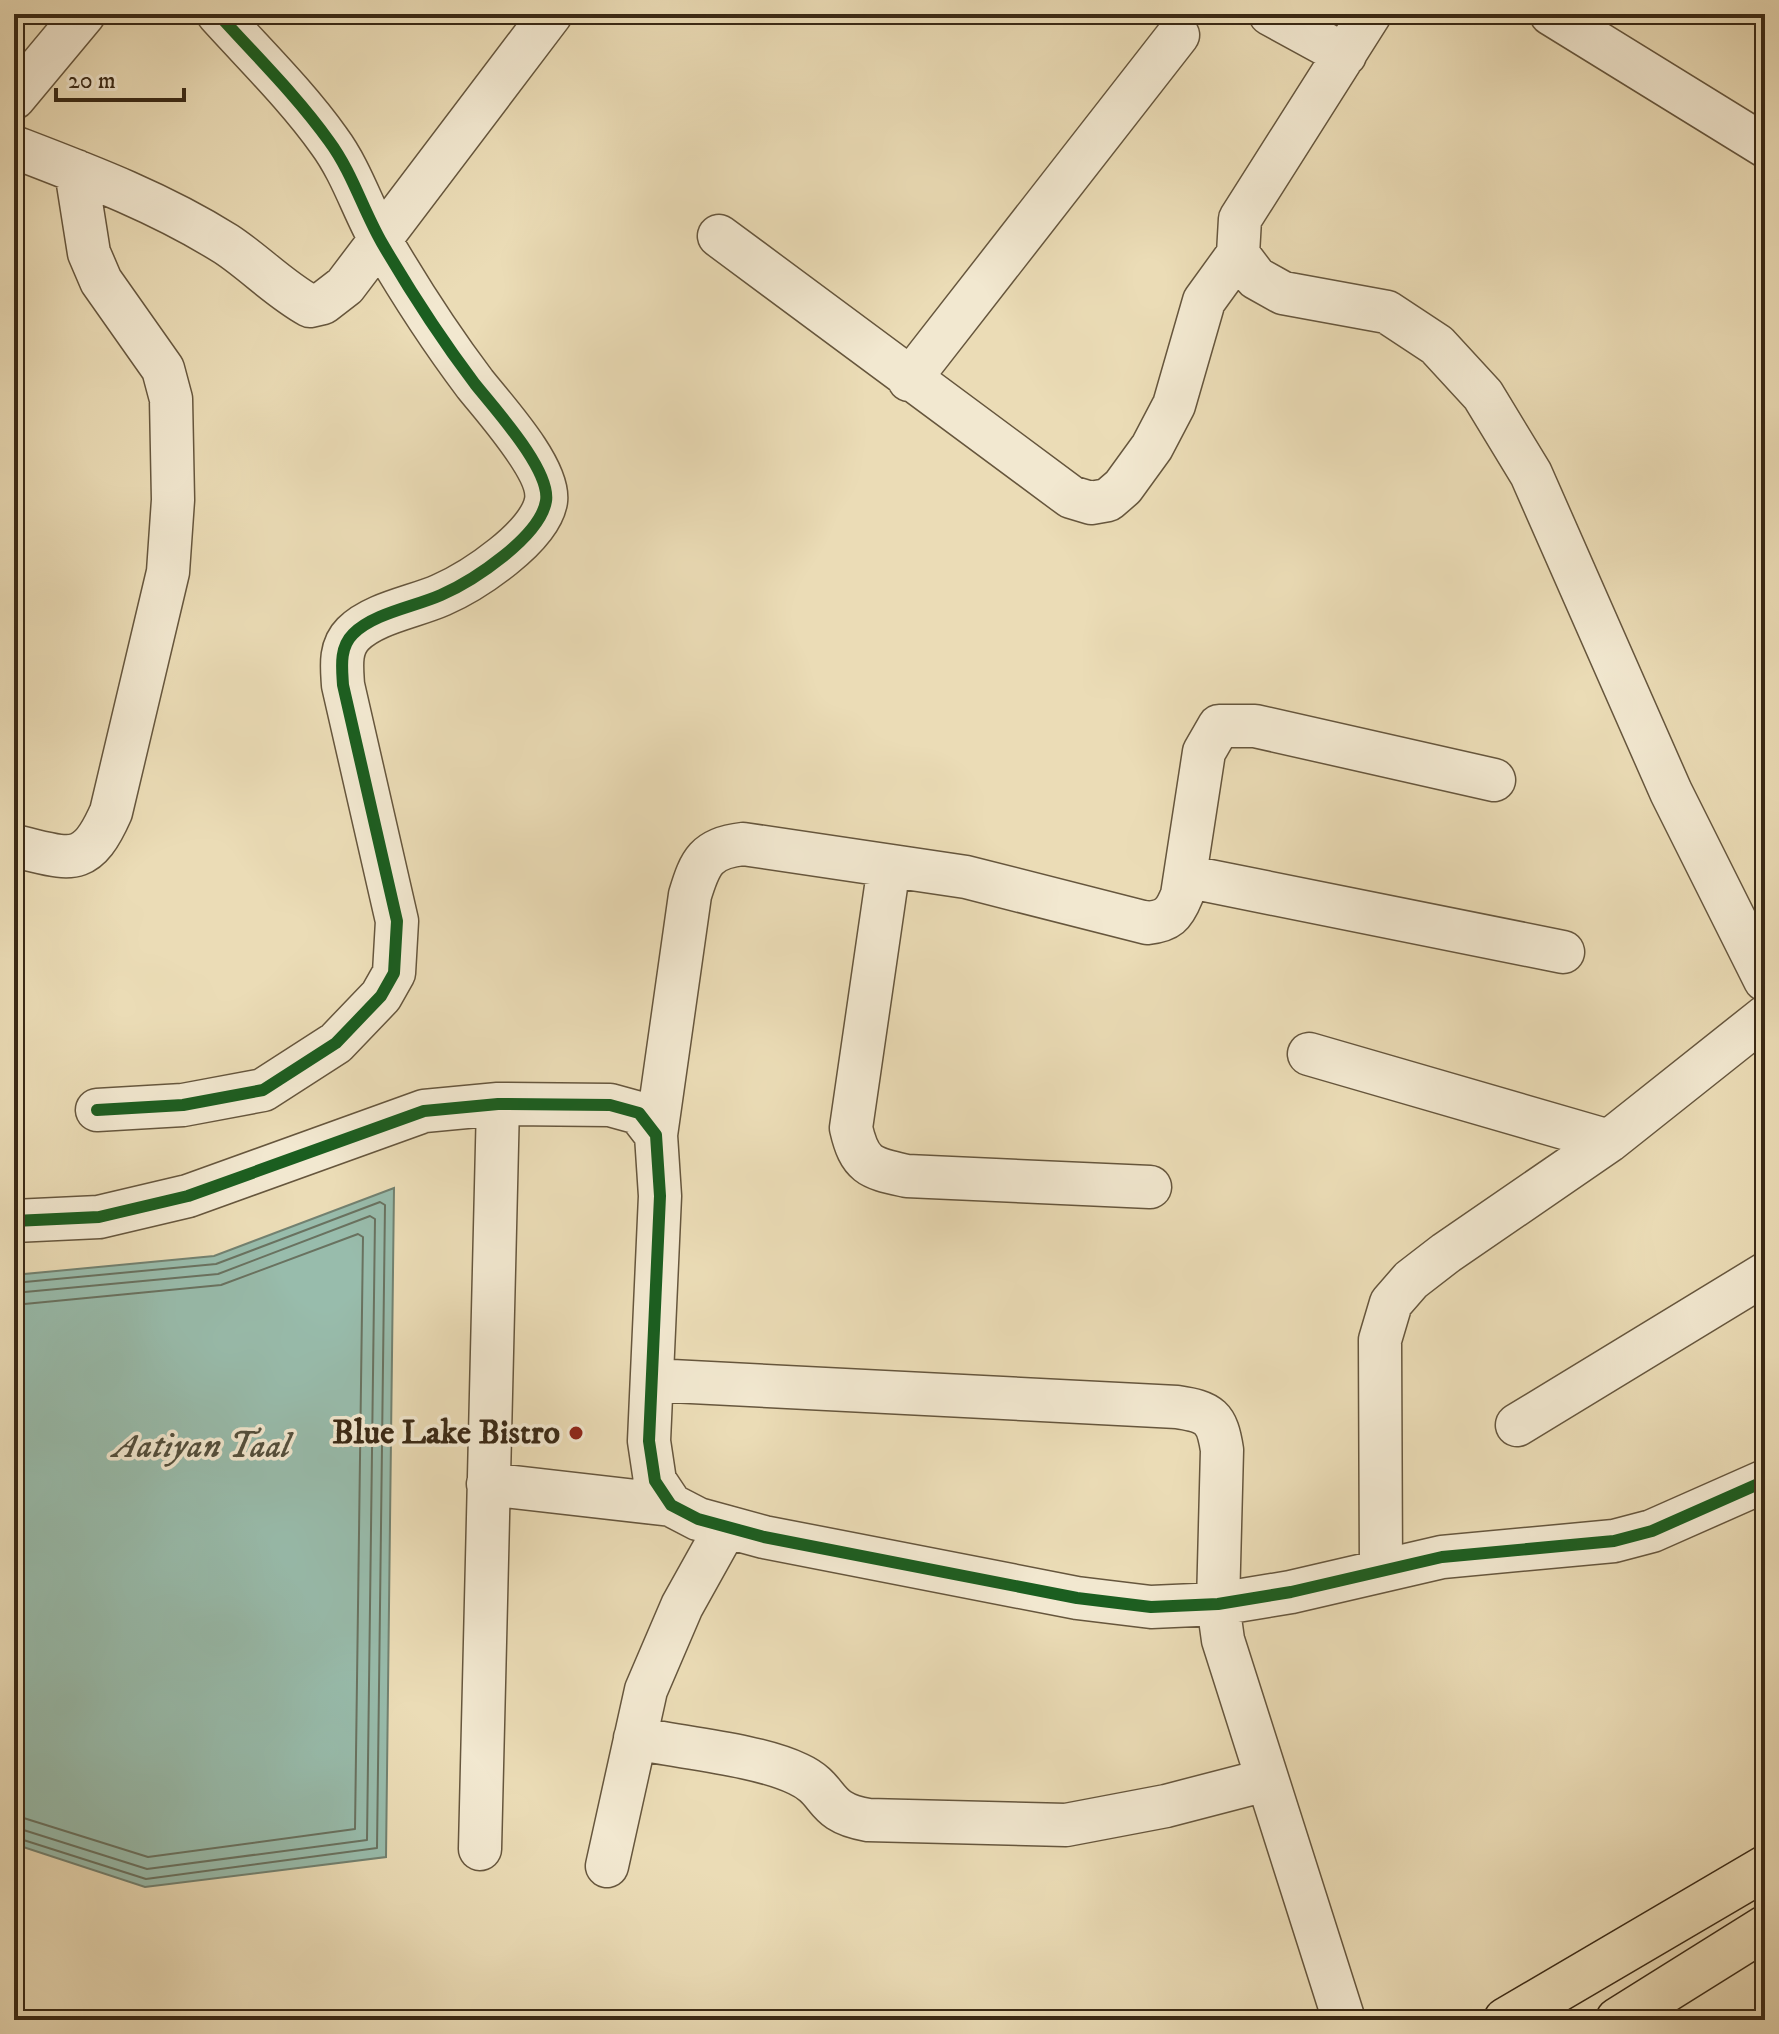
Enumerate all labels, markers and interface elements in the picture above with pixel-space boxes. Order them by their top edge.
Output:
scale bar [56,52,184,102]
text: 20 m [68,66,116,96]
place label: Blue Lake Bistro [332,1412,560,1454]
water label: Aatiyan Taal [109,1424,294,1469]
marker: Blue Lake Bistro [567,1424,585,1442]

